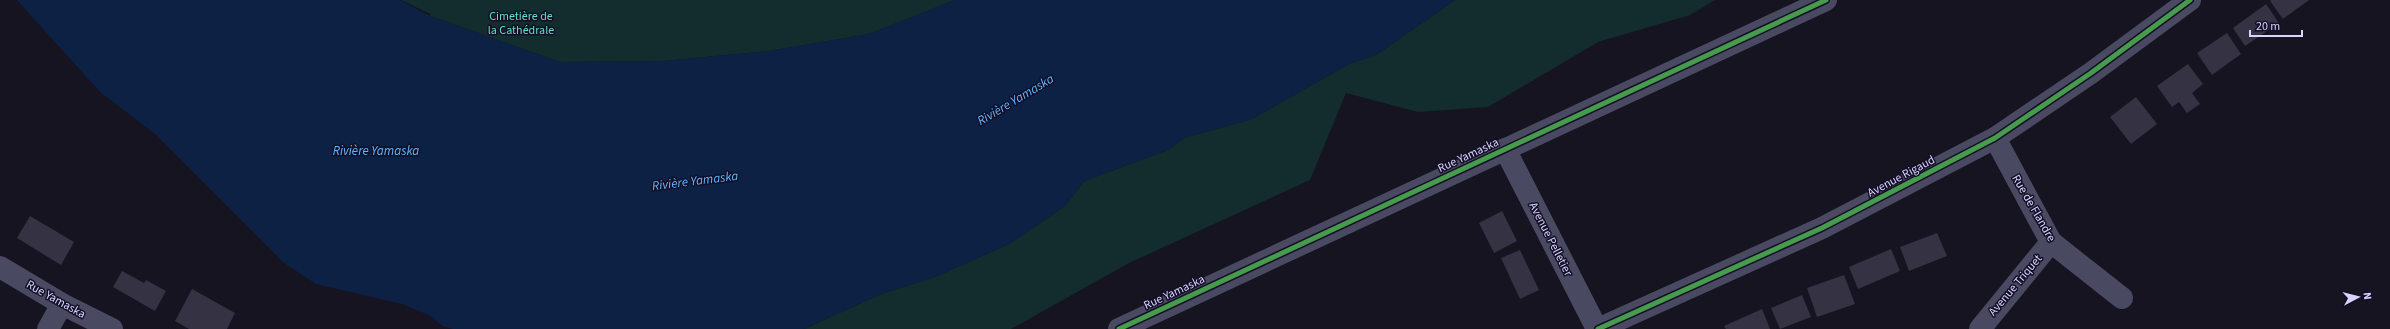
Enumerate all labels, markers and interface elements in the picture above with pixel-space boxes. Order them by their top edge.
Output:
park label: Cimetière de la Cathédrale [488,8,554,39]
scale bar [2250,12,2302,38]
text: 20 m [2256,18,2280,35]
water label: Rivière Yamaska [974,70,1057,130]
street label: Rue Yamaska [1435,134,1502,177]
water label: Rivière Yamaska [333,142,419,160]
street label: Avenue Rigaud [1864,152,1938,201]
water label: Rivière Yamaska [651,167,739,195]
street label: Rue de Flandre [2007,172,2060,245]
street label: Avenue Pelletier [1525,199,1577,280]
street label: Avenue Triquet [1985,251,2046,320]
street label: Rue Yamaska [1141,271,1208,314]
street label: Rue Yamaska [23,276,89,323]
north arrow [2338,277,2378,317]
text: N [2360,291,2375,300]

